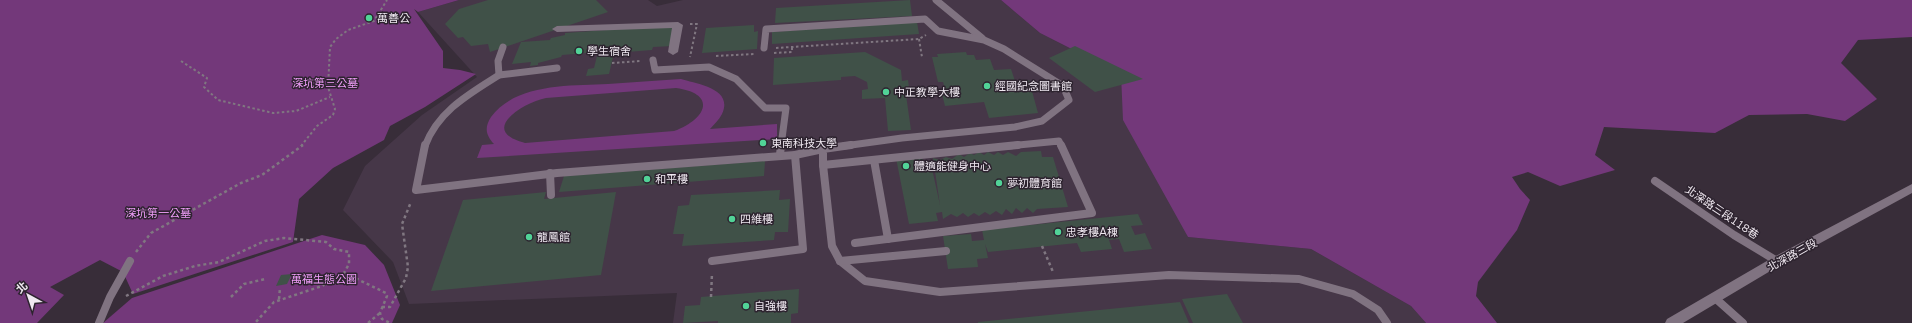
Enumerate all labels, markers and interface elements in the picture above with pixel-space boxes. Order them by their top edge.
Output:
place label: 萬善公 [377,11,410,26]
marker: 萬善公 [364,13,374,23]
place label: 學生宿舍 [587,44,631,59]
marker: 學生宿舍 [574,46,584,56]
park label: 深坑第三公墓 [292,76,358,91]
place label: 經國紀念圖書館 [995,79,1072,94]
marker: 經國紀念圖書館 [982,81,992,91]
place label: 中正教學大樓 [894,85,960,100]
marker: 中正教學大樓 [881,87,891,97]
place label: 東南科技大學 [771,136,837,151]
marker: 東南科技大學 [758,138,768,148]
place label: 體適能健身中心 [914,159,991,174]
marker: 體適能健身中心 [901,161,911,171]
place label: 和平樓 [655,172,688,187]
marker: 和平樓 [642,174,652,184]
place label: 夢初體育館 [1007,176,1062,191]
marker: 夢初體育館 [994,178,1004,188]
street label: 北深路三段118巷 [1682,182,1761,243]
park label: 深坑第一公墓 [125,206,191,221]
place label: 四維樓 [740,212,773,227]
marker: 四維樓 [727,214,737,224]
place label: 忠孝樓A棟 [1066,225,1118,240]
marker: 忠孝樓A棟 [1053,227,1063,237]
place label: 龍鳳館 [537,230,570,245]
marker: 龍鳳館 [524,232,534,242]
street label: 北深路三段 [1765,236,1820,275]
park label: 萬福生態公園 [291,272,357,287]
north arrow [8,275,48,315]
text: 北 [13,278,31,297]
place label: 自強樓 [754,299,787,314]
marker: 自強樓 [741,301,751,311]

